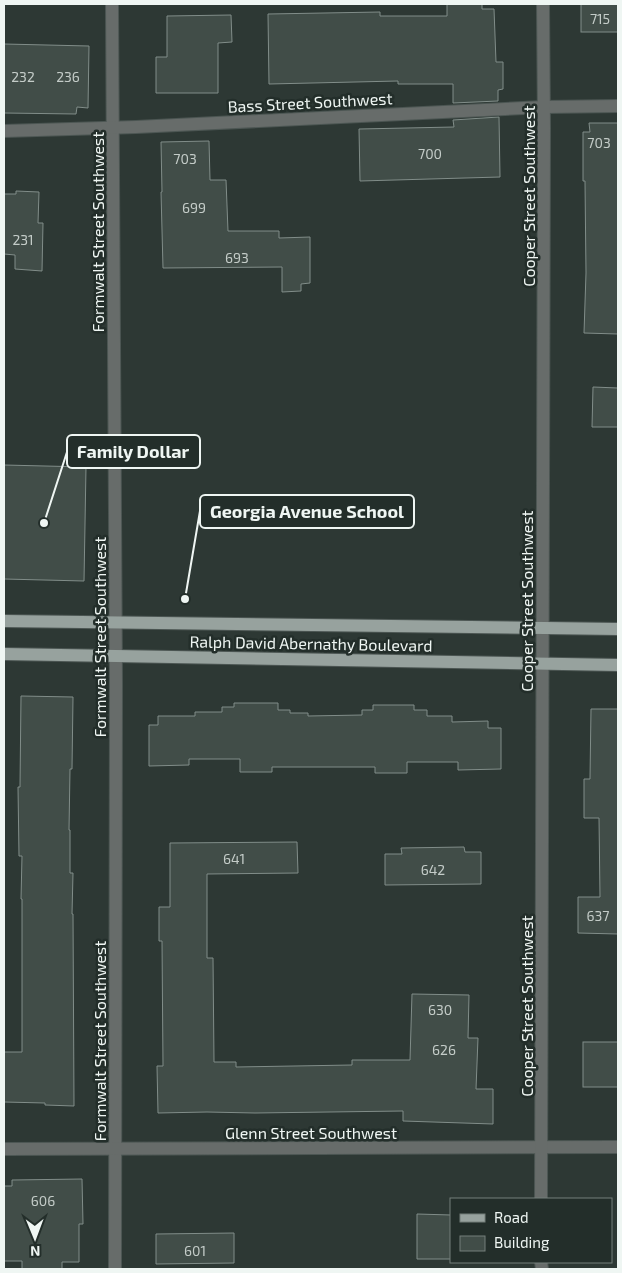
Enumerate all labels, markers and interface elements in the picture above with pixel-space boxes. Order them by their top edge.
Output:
house number: 715 [590,10,610,27]
house number: 232 [11,68,35,85]
house number: 236 [56,68,80,85]
street label: Bass Street Southwest [227,88,393,116]
street label: Cooper Street Southwest [519,105,538,287]
street label: Formwalt Street Southwest [88,132,107,332]
house number: 703 [587,134,611,151]
house number: 700 [418,145,442,162]
house number: 703 [173,150,197,167]
house number: 699 [182,199,206,216]
house number: 231 [12,231,34,248]
house number: 693 [225,249,249,266]
callout: Family Dollar [67,435,200,468]
text: Family Dollar [77,440,190,462]
callout: Georgia Avenue School [200,495,414,528]
text: Georgia Avenue School [210,500,404,522]
street label: Cooper Street Southwest [517,510,536,692]
street label: Formwalt Street Southwest [90,537,109,737]
street label: Ralph David Abernathy Boulevard [189,631,433,655]
house number: 641 [223,850,245,867]
house number: 642 [421,861,445,878]
house number: 637 [587,907,609,924]
street label: Cooper Street Southwest [517,915,536,1097]
street label: Formwalt Street Southwest [90,941,109,1141]
house number: 630 [428,1001,452,1018]
house number: 626 [432,1041,456,1058]
street label: Glenn Street Southwest [225,1123,397,1142]
house number: 606 [31,1192,55,1209]
legend [450,1198,612,1263]
text: Road [494,1208,529,1226]
north arrow [10,1213,60,1263]
text: Building [494,1233,550,1251]
house number: 601 [184,1242,206,1259]
text: N [30,1243,40,1260]

